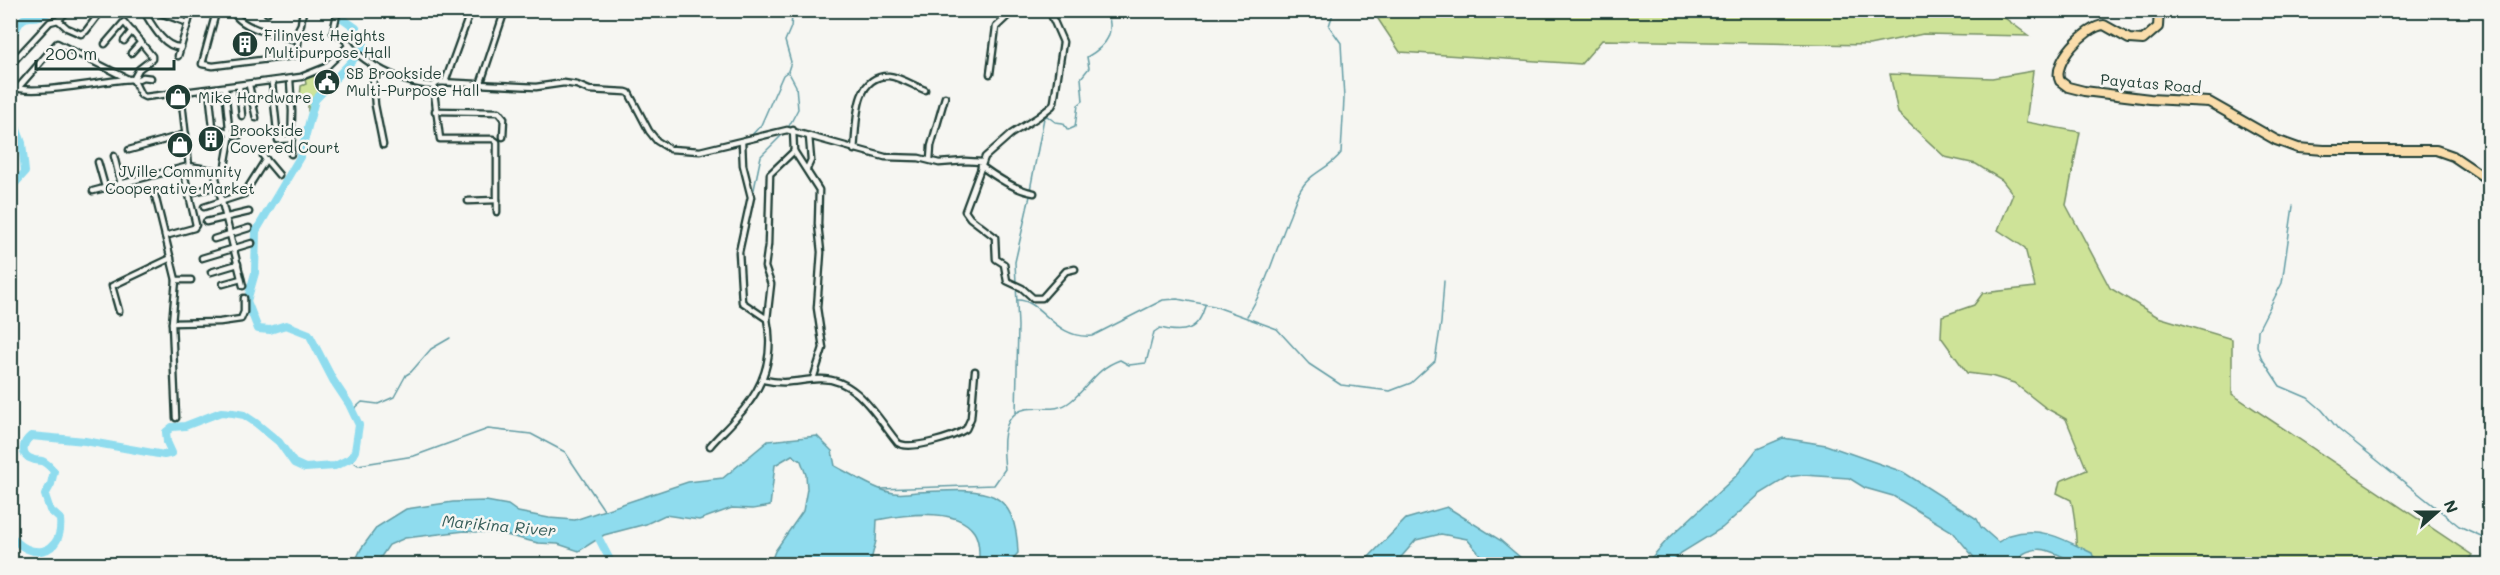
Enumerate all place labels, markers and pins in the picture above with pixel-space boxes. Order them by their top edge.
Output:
place label: Filinvest Heights Multipurpose Hall [264,25,391,62]
building icon: Filinvest Heights Multipurpose Hall [230,29,260,59]
place label: SB Brookside Multi-Purpose Hall [346,63,479,100]
public building icon: SB Brookside Multi-Purpose Hall [312,67,342,97]
shop icon: Mike Hardware [163,82,193,112]
place label: Mike Hardware [198,87,311,107]
place label: Brookside Covered Court [230,120,340,157]
building icon: Brookside Covered Court [196,124,226,154]
shop icon: JVille Community Cooperative Market [165,130,195,160]
place label: JVille Community Cooperative Market [105,161,255,198]

